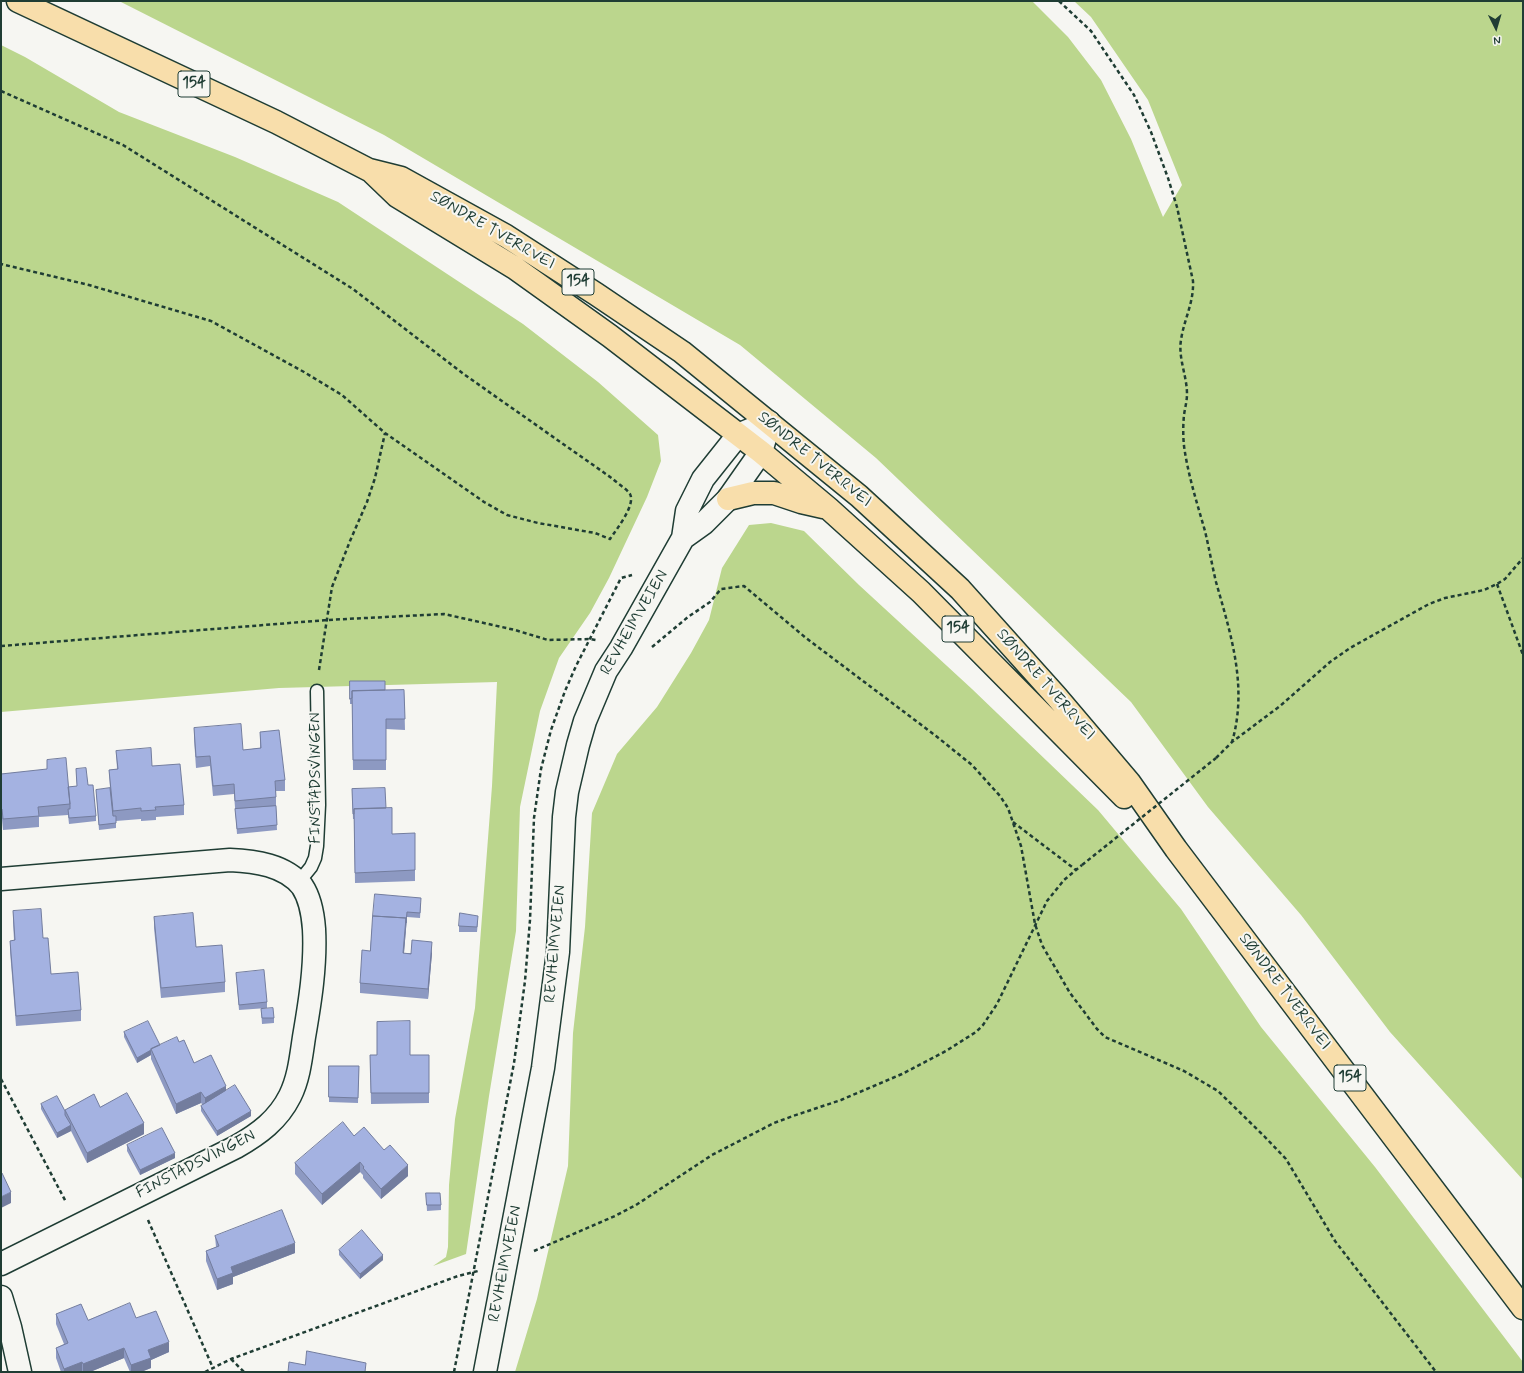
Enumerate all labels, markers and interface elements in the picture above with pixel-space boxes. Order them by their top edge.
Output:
north arrow [1476,8,1516,48]
text: N [1493,33,1501,47]
road number: 154 [178,71,210,97]
street label: SØNDRE TVERRVEI [426,187,558,275]
road number: 154 [562,269,594,295]
street label: SØNDRE TVERRVEI [753,408,875,512]
street label: REVHEIMVEIEN [597,567,673,679]
road number: 154 [942,616,974,642]
street label: SØNDRE TVERRVEI [992,626,1098,744]
street label: FINSTADSVINGEN [307,712,327,844]
street label: REVHEIMVEIEN [541,884,571,1004]
street label: SØNDRE TVERRVEI [1234,930,1334,1054]
road number: 154 [1334,1065,1366,1091]
street label: FINSTADSVINGEN [133,1127,259,1203]
street label: REVHEIMVEIEN [485,1204,527,1324]

